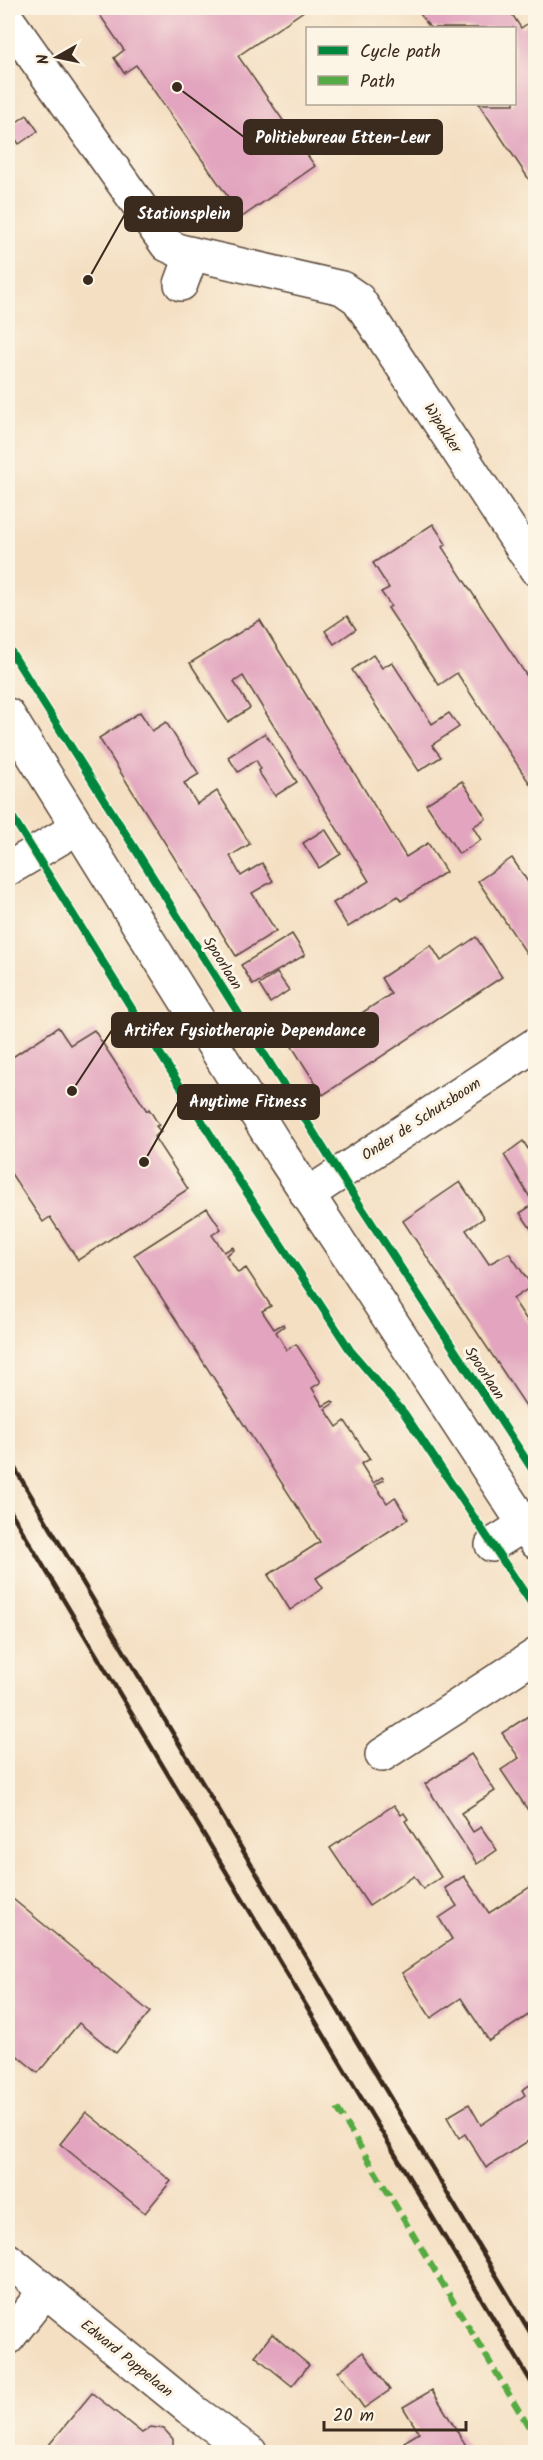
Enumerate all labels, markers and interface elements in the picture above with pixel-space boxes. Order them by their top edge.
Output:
north arrow [27,27,87,87]
legend [306,27,516,105]
text: Cycle path [360,38,441,67]
text: N [31,52,57,66]
text: Path [360,68,395,97]
callout: Politiebureau Etten-Leur [244,120,442,154]
text: Politiebureau Etten-Leur [256,126,432,151]
callout: Stationsplein [125,197,242,231]
text: Stationsplein [138,202,231,227]
street label: Wipakker [417,399,468,459]
street label: Spoorlaan [196,932,248,995]
callout: Artifex Fysiotherapie Dependance [112,1013,378,1047]
text: Artifex Fysiotherapie Dependance [124,1019,366,1044]
street label: Onder de Schutsboom [357,1072,486,1168]
callout: Anytime Fitness [178,1085,319,1119]
text: Anytime Fitness [189,1090,307,1115]
street label: Spoorlaan [458,1342,510,1405]
street label: Edward Poppelaan [75,2314,178,2404]
scale bar [324,2394,466,2432]
text: 20 m [333,2402,374,2431]

